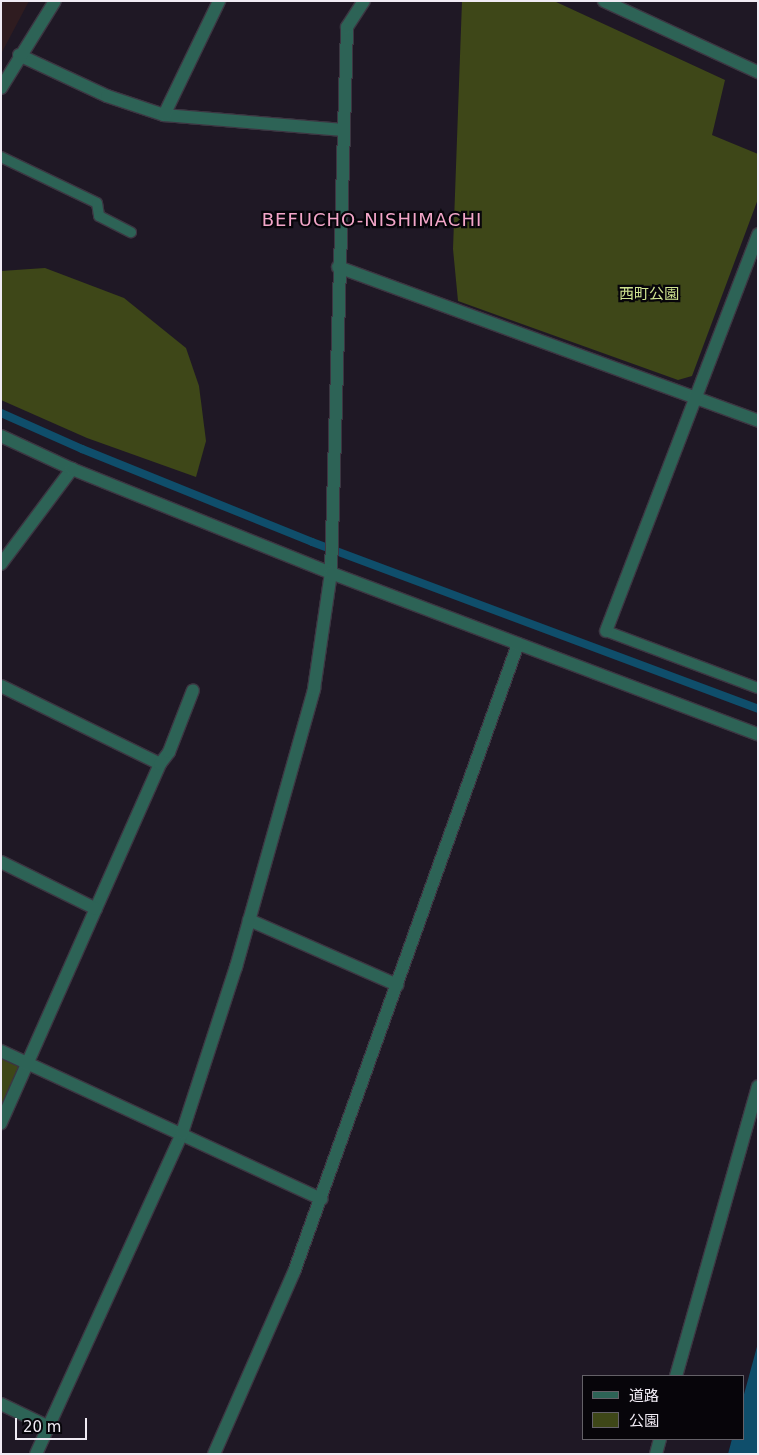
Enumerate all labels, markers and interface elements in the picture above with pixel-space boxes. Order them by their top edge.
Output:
district label: BEFUCHO-NISHIMACHI [260,209,484,231]
park label: 西町公園 [619,286,679,304]
legend [582,1375,744,1440]
text: 道路 [629,1387,659,1405]
scale bar [18,1408,90,1440]
text: 公園 [629,1412,659,1430]
text: 20 m [23,1418,61,1436]

